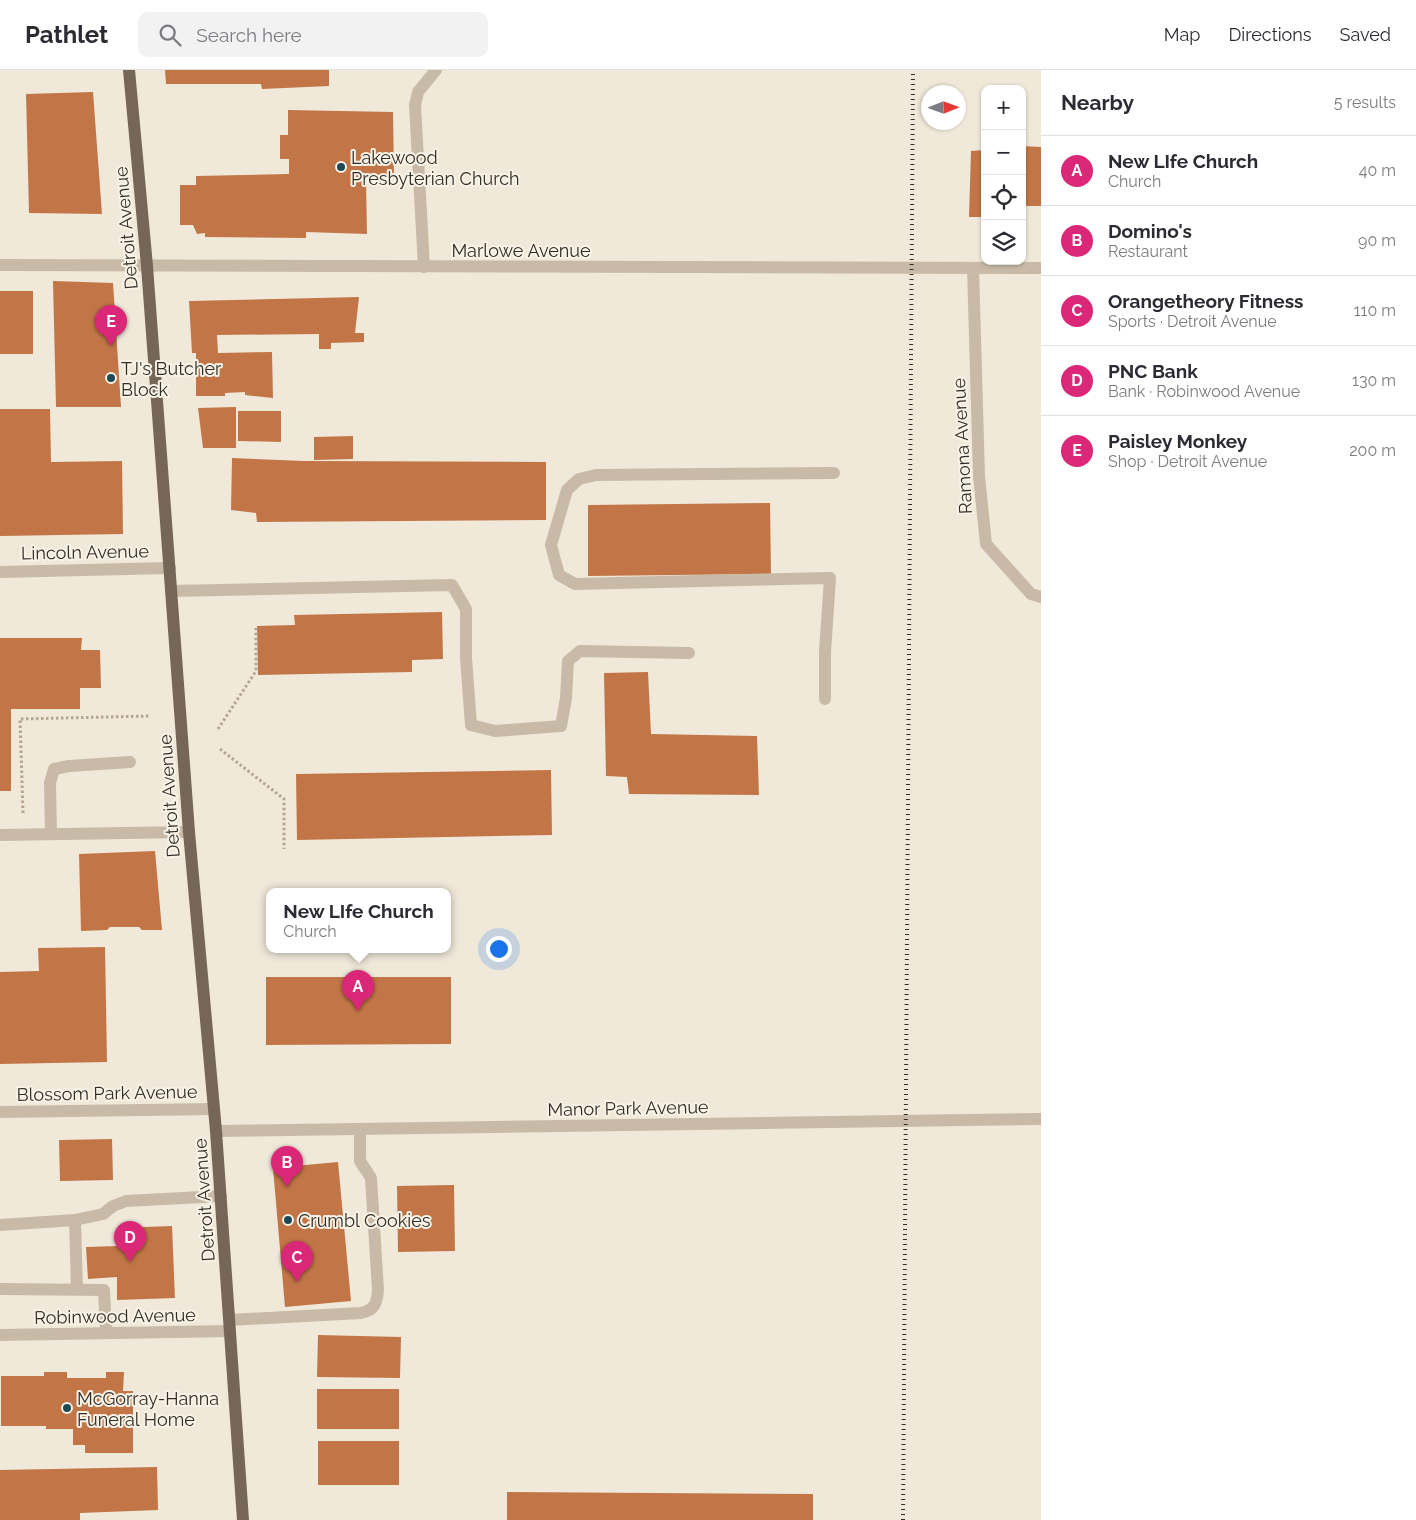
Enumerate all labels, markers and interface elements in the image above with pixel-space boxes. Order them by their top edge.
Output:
search box [138,12,488,57]
text: Pathlet [25,20,108,49]
icon: search [156,21,184,49]
text: Search here [196,24,302,46]
text: Map [1164,24,1200,45]
text: Directions [1228,24,1312,45]
text: Saved [1340,24,1391,45]
north arrow [921,85,966,130]
map controls [981,85,1026,265]
button: + [981,85,1026,130]
text: Nearby [1061,90,1134,115]
text: 5 results [1334,93,1396,112]
button: − [981,130,1026,175]
place label: Lakewood Presbyterian Church [351,147,520,189]
text: New LIfe Church [1108,150,1258,172]
marker: Lakewood Presbyterian Church [335,161,347,173]
text: A [1072,161,1082,180]
text: 40 m [1359,161,1396,180]
street label: Detroit Avenue [110,165,142,290]
text: Church [1108,172,1161,191]
button: locate [981,175,1026,220]
button: layers [981,220,1026,265]
text: Domino's [1108,220,1192,242]
text: B [1072,231,1082,250]
text: 90 m [1358,231,1396,250]
street label: Marlowe Avenue [451,240,591,261]
text: Restaurant [1108,242,1188,261]
text: Orangetheory Fitness [1108,290,1304,312]
text: C [1072,301,1082,320]
text: 110 m [1354,301,1396,320]
pin: E [95,305,127,346]
text: Sports · Detroit Avenue [1108,312,1277,331]
place label: TJ's Butcher Block [121,358,222,400]
text: PNC Bank [1108,360,1198,382]
text: D [1071,371,1083,390]
text: 130 m [1352,371,1396,390]
marker: TJ's Butcher Block [105,372,117,384]
street label: Ramona Avenue [948,377,976,515]
text: Bank · Robinwood Avenue [1108,382,1300,401]
text: Paisley Monkey [1108,430,1247,452]
text: E [1072,441,1082,460]
text: 200 m [1349,441,1396,460]
text: Shop · Detroit Avenue [1108,452,1267,471]
street label: Lincoln Avenue [21,540,150,564]
street label: Detroit Avenue [154,733,184,858]
popup [266,888,451,953]
text: New LIfe Church [283,900,434,922]
text: Church [283,922,337,941]
your location [486,936,512,962]
pin: A [342,970,374,1011]
street label: Blossom Park Avenue [16,1081,198,1105]
street label: Manor Park Avenue [547,1096,709,1120]
street label: Detroit Avenue [189,1137,219,1262]
pin: B [271,1146,303,1187]
place label: Crumbl Cookies [298,1210,431,1231]
marker: Crumbl Cookies [282,1214,294,1226]
pin: D [114,1221,146,1262]
pin: C [281,1241,313,1282]
street label: Robinwood Avenue [34,1304,196,1328]
place label: McGorray-Hanna Funeral Home [77,1388,219,1430]
marker: McGorray-Hanna Funeral Home [61,1402,73,1414]

